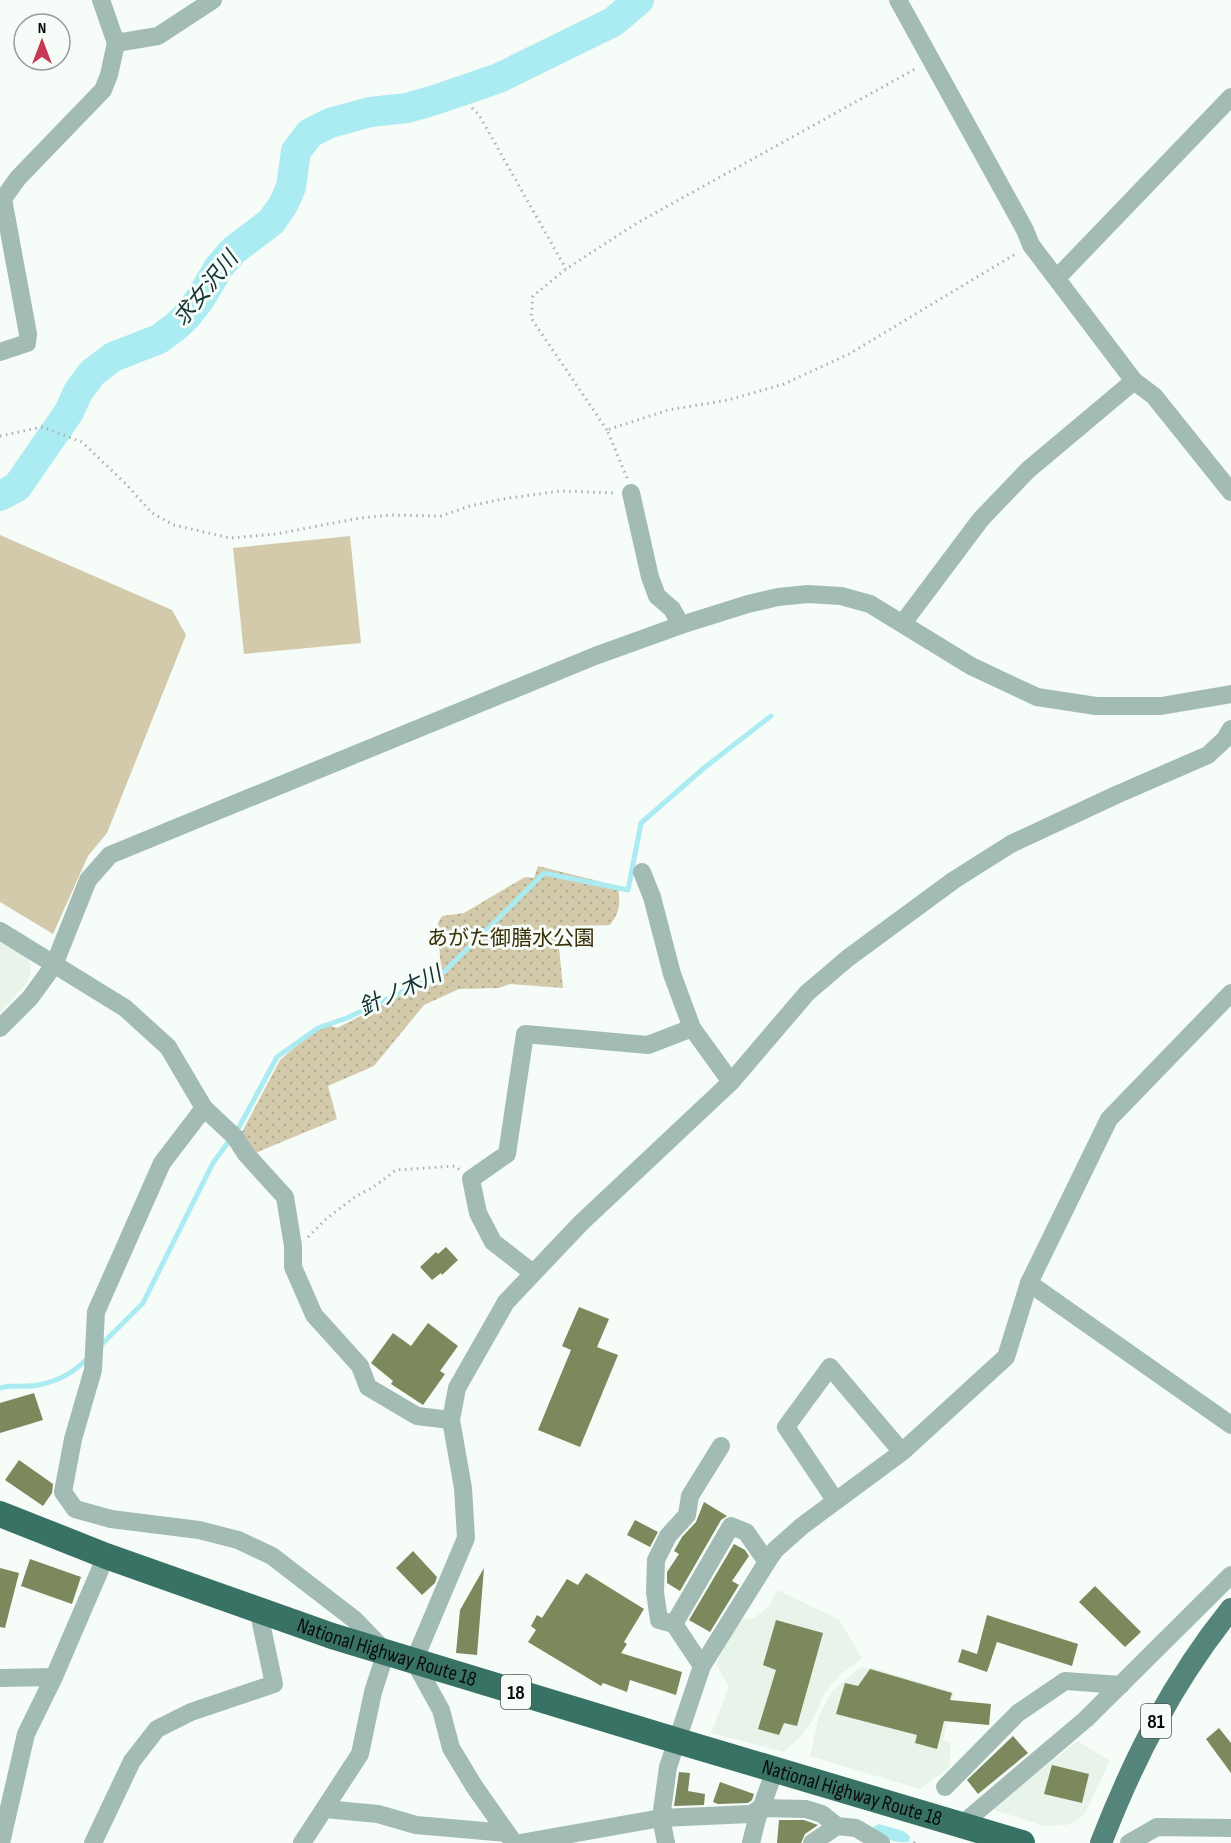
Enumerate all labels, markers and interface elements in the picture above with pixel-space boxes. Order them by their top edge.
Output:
north arrow [12,12,72,72]
text: N [38,19,46,38]
water label: 求女沢川 [168,245,246,332]
park label: あがた御膳水公園 [427,926,595,951]
water label: 針ノ木川 [355,960,448,1022]
street label: National Highway Route 18 [294,1613,480,1692]
road number: 18 [501,1675,531,1709]
road number: 81 [1141,1704,1171,1738]
street label: National Highway Route 18 [759,1755,945,1832]

